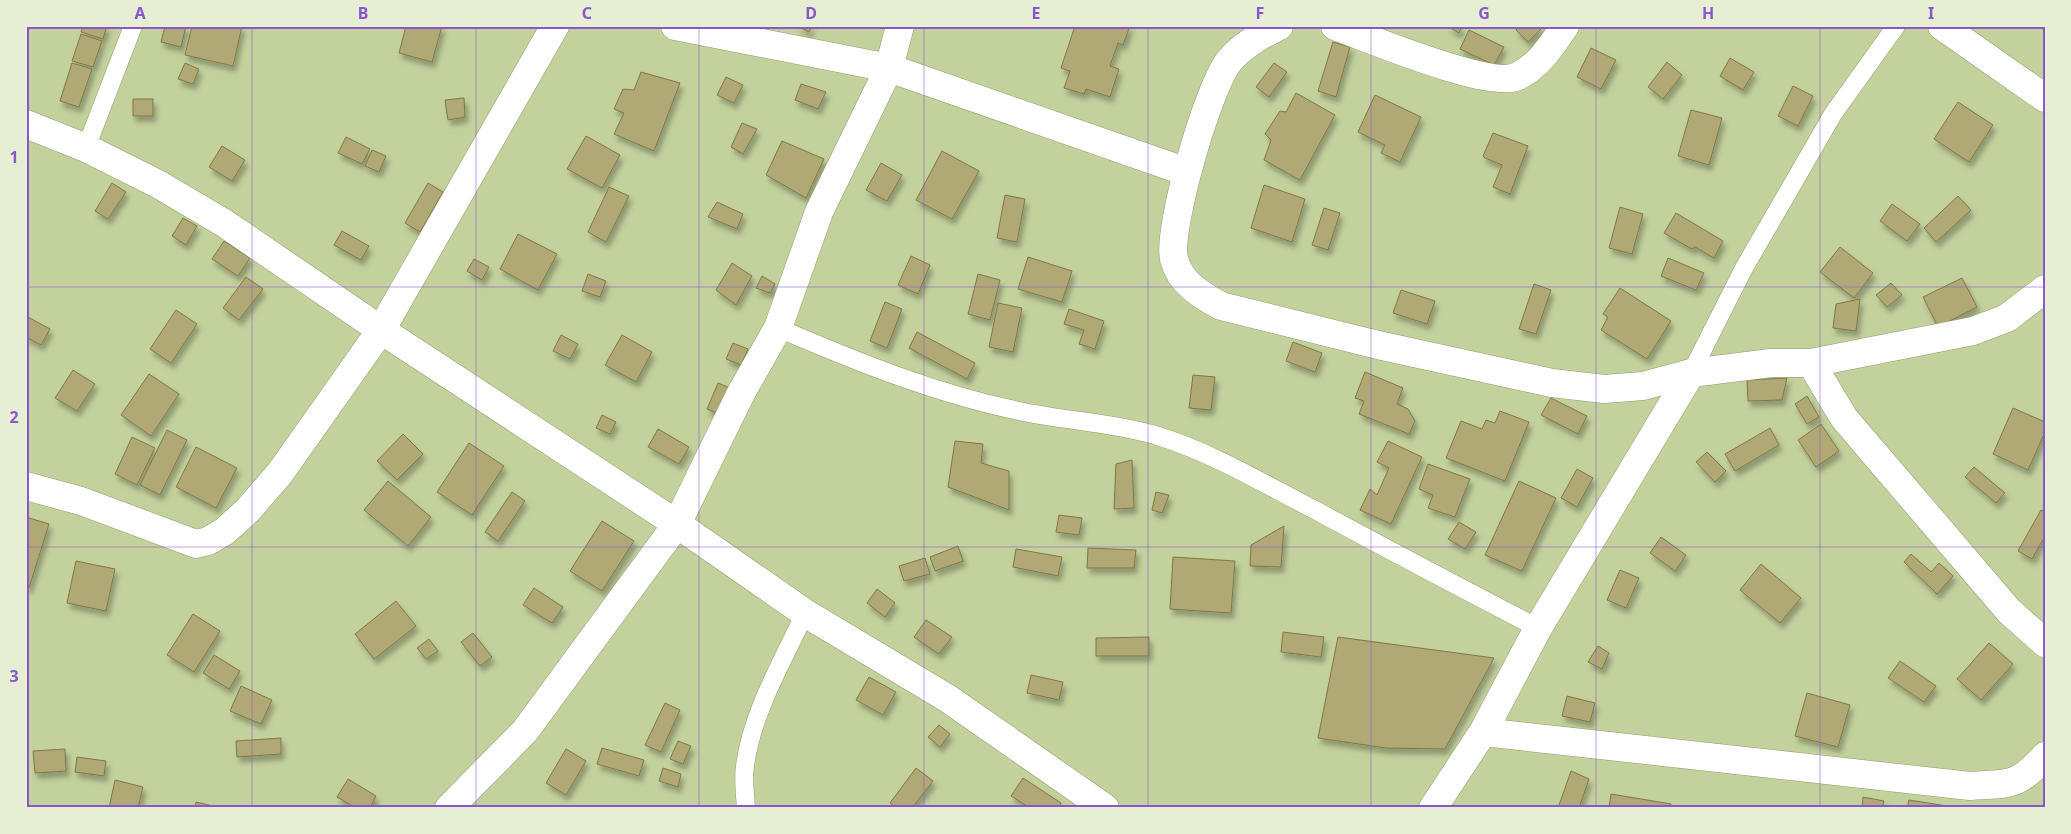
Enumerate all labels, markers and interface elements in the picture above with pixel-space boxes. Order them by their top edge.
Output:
text: A [134,2,146,24]
text: B [358,2,368,24]
text: C [582,2,592,24]
text: D [805,2,817,24]
text: E [1032,2,1041,24]
text: F [1256,2,1264,24]
text: G [1478,2,1490,24]
text: H [1702,2,1714,24]
text: I [1928,2,1934,24]
text: 1 [9,146,19,168]
text: 2 [9,406,19,428]
text: 3 [9,665,19,687]

